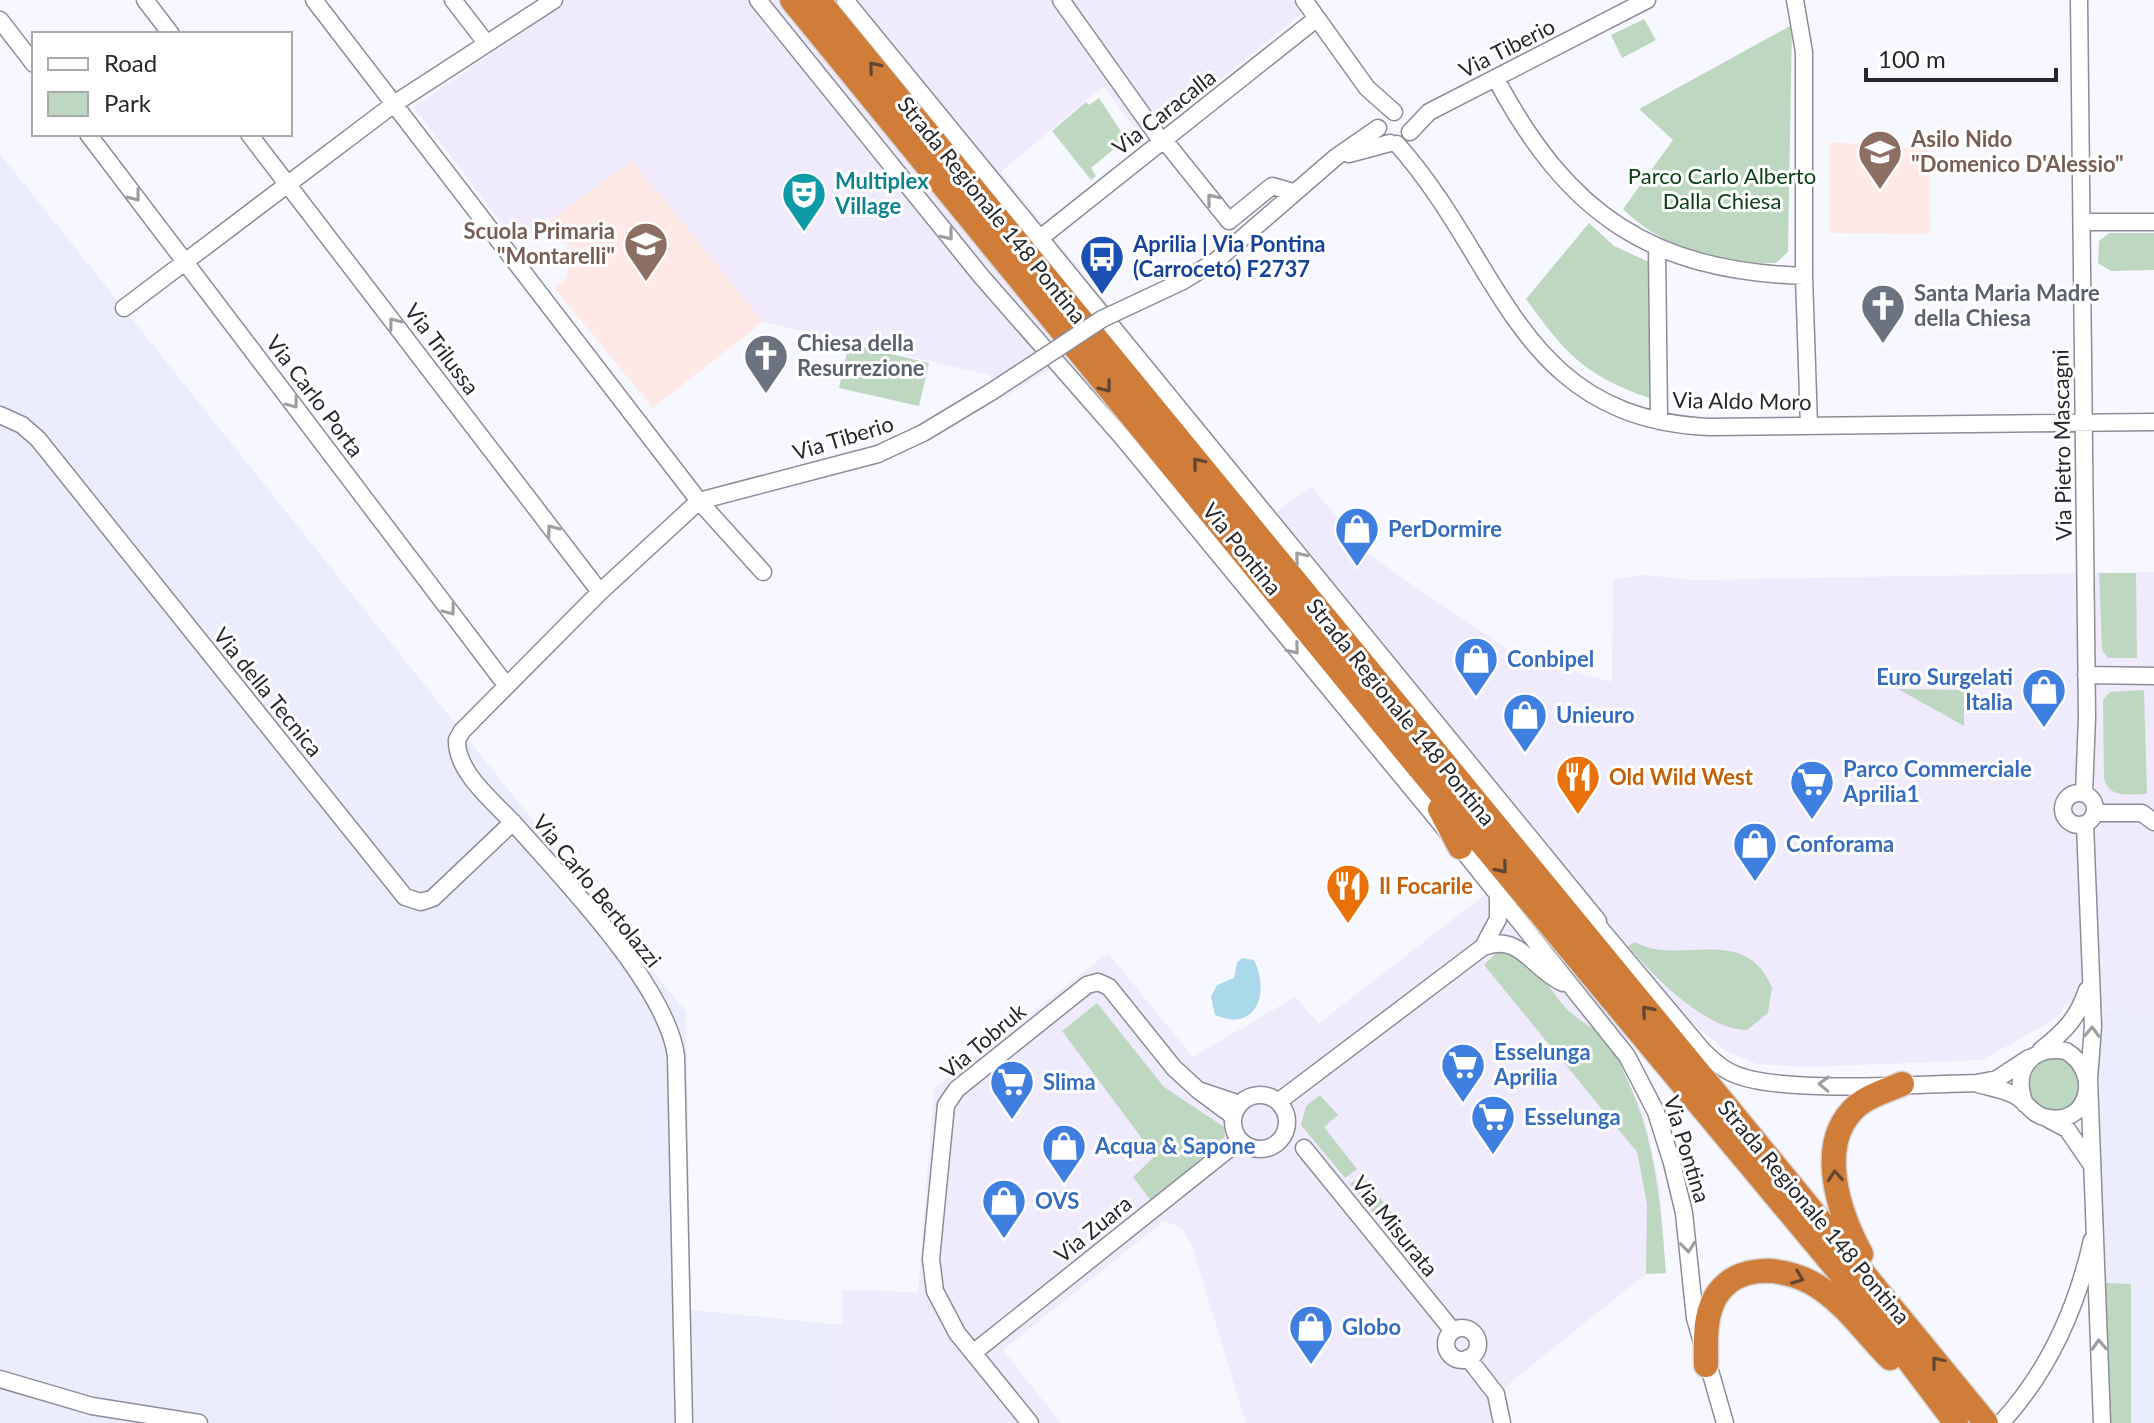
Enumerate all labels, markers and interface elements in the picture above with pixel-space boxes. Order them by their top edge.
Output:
street label: Via Tiberio [1454,12,1559,83]
legend [32,32,292,136]
scale bar [1866,32,2056,82]
text: 100 m [1878,44,1946,73]
text: Road [104,48,157,77]
one-way arrow [869,61,884,76]
street label: Via Caracalla [1107,63,1221,160]
text: Park [104,88,152,117]
street label: Strada Regionale 148 Pontina [892,91,1092,329]
place label: Asilo Nido "Domenico D'Alessio" [1910,125,2124,177]
school or university icon: Asilo Nido "Domenico D'Alessio" [1856,128,1904,191]
park label: Parco Carlo Alberto Dalla Chiesa [1628,162,1816,214]
place label: Multiplex Village [834,167,929,219]
theatre icon: Multiplex Village [780,170,828,233]
one-way arrow [126,187,140,202]
one-way arrow [1207,194,1222,208]
place label: Scuola Primaria "Montarelli" [464,217,615,269]
school or university icon: Scuola Primaria "Montarelli" [622,220,670,283]
one-way arrow [938,226,953,240]
place label: Aprilia | Via Pontina (Carroceto) F2737 [1132,230,1325,282]
bus stop icon: Aprilia | Via Pontina (Carroceto) F2737 [1078,233,1126,296]
place label: Santa Maria Madre della Chiesa [1914,279,2100,331]
church icon: Santa Maria Madre della Chiesa [1859,282,1907,345]
street label: Via Trilussa [399,298,485,400]
one-way arrow [390,317,404,332]
street label: Via Carlo Porta [261,329,370,462]
place label: Chiesa della Resurrezione [797,329,925,381]
church icon: Chiesa della Resurrezione [742,332,790,395]
street label: Via Pietro Mascagni [2046,349,2077,541]
one-way arrow [1096,378,1110,393]
street label: Via Aldo Moro [1672,386,1812,415]
one-way arrow [283,394,297,409]
street label: Via Tiberio [789,409,897,466]
one-way arrow [1193,458,1207,473]
street label: Via Pontina [1197,497,1288,600]
shop icon: PerDormire [1333,505,1381,568]
place label: PerDormire [1388,515,1502,542]
one-way arrow [548,524,562,539]
one-way arrow [1295,552,1310,566]
street label: Strada Regionale 148 Pontina [1301,593,1501,831]
one-way arrow [440,601,454,616]
street label: Via della Tecnica [208,622,329,762]
shop icon: Conbipel [1452,635,1500,698]
one-way arrow [1284,640,1299,654]
place label: Conbipel [1507,645,1594,672]
place label: Euro Surgelati Italia [1876,663,2013,715]
shop icon: Euro Surgelati Italia [2020,666,2068,729]
shop icon: Unieuro [1501,691,1549,754]
place label: Unieuro [1556,701,1635,728]
restaurant icon: Old Wild West [1554,753,1602,816]
place label: Parco Commerciale Aprilia1 [1842,755,2032,807]
supermarket icon: Parco Commerciale Aprilia1 [1788,758,1836,821]
place label: Old Wild West [1609,763,1754,790]
street label: Via Carlo Bertolazzi [527,809,667,973]
shop icon: Conforama [1731,820,1779,883]
place label: Conforama [1786,830,1894,857]
one-way arrow [1492,859,1507,874]
restaurant icon: Il Focarile [1324,862,1372,925]
place label: Il Focarile [1379,872,1473,899]
street label: Via Tobruk [935,997,1031,1084]
one-way arrow [1642,1005,1657,1020]
one-way arrow [2083,1025,2100,1038]
place label: Esselunga Aprilia [1493,1038,1591,1090]
supermarket icon: Esselunga Aprilia [1439,1041,1487,1104]
supermarket icon: Slima [988,1058,1036,1121]
place label: Slima [1043,1068,1096,1095]
one-way arrow [1817,1076,1830,1093]
street label: Via Pontina [1658,1092,1717,1206]
supermarket icon: Esselunga [1469,1093,1517,1156]
street label: Strada Regionale 148 Pontina [1713,1094,1916,1329]
place label: Esselunga [1524,1103,1621,1130]
shop icon: Acqua & Sapone [1040,1122,1088,1185]
place label: Acqua & Sapone [1094,1132,1256,1159]
one-way arrow [1827,1169,1844,1182]
street label: Via Misurata [1347,1170,1444,1281]
shop icon: OVS [980,1177,1028,1240]
place label: OVS [1035,1187,1079,1214]
street label: Via Zuara [1049,1189,1137,1268]
one-way arrow [1680,1240,1697,1253]
one-way arrow [1790,1268,1804,1285]
shop icon: Globo [1287,1303,1335,1366]
place label: Globo [1342,1313,1401,1340]
one-way arrow [2090,1338,2107,1351]
one-way arrow [1932,1357,1947,1371]

